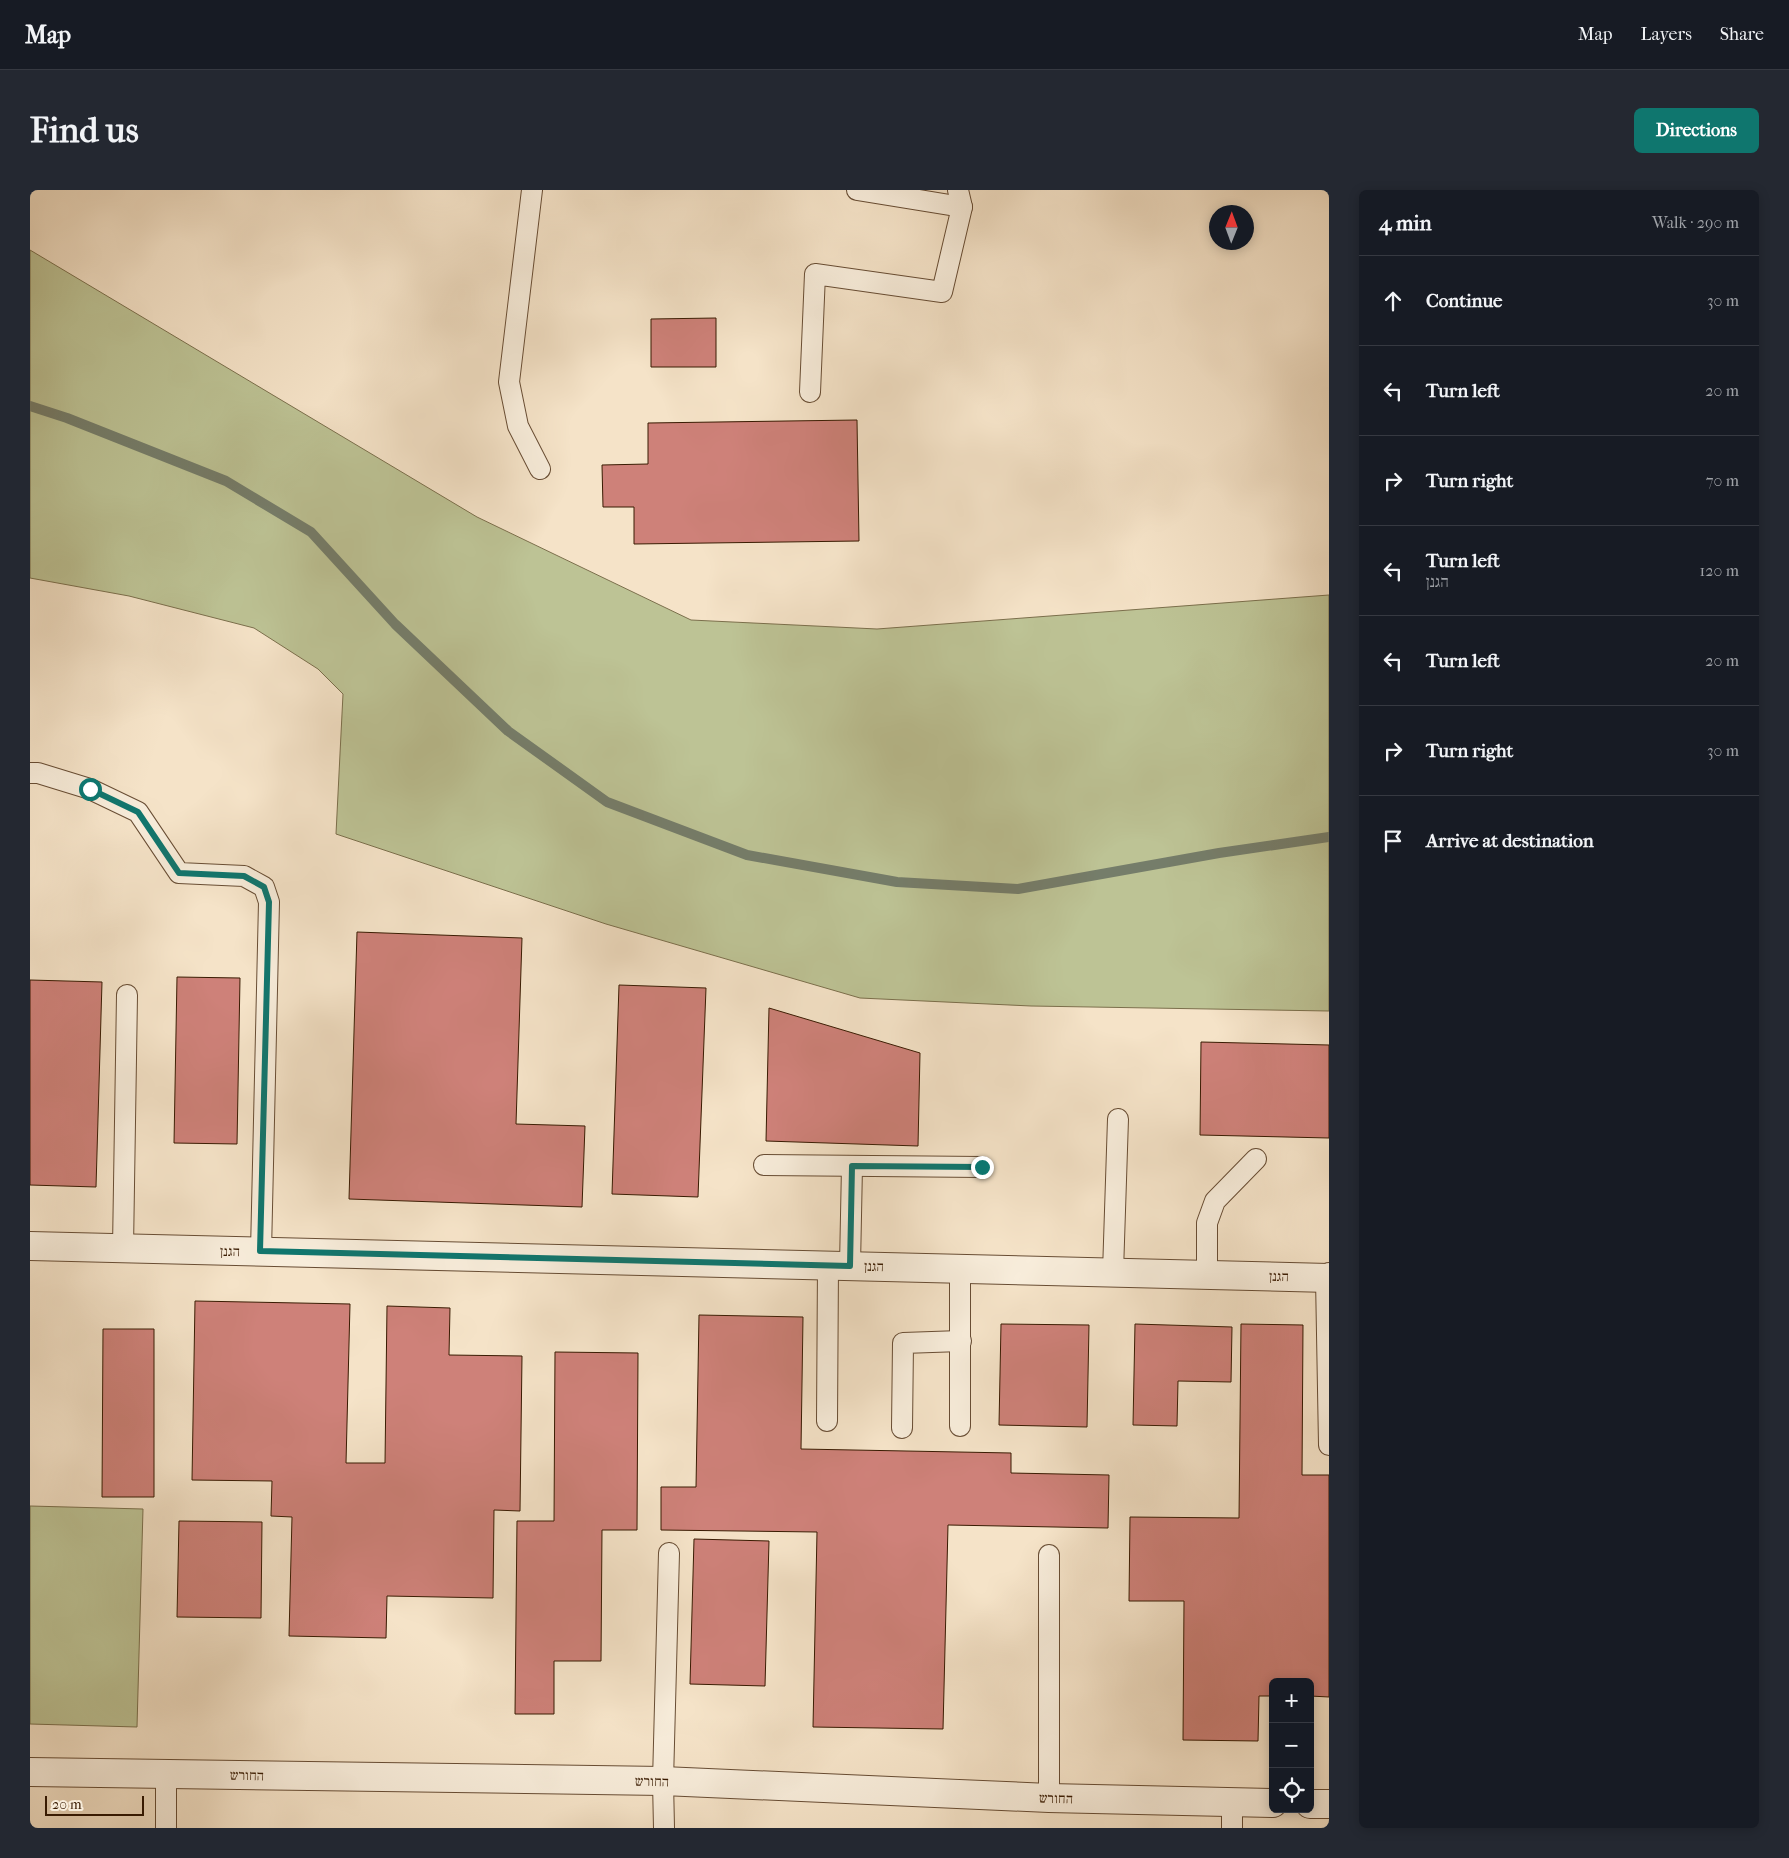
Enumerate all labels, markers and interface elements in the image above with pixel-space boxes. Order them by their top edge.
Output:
text: Map [25,21,71,49]
text: Map [1578,24,1612,45]
text: Layers [1640,24,1692,45]
text: Share [1720,24,1764,45]
button: Directions [1634,108,1759,153]
text: Find us [30,110,139,151]
north arrow [1209,205,1254,250]
text: 4 min [1379,211,1432,235]
text: Walk · 290 m [1652,213,1739,232]
icon: ahead [1379,287,1407,315]
text: Continue [1426,290,1502,312]
text: 30 m [1707,291,1739,310]
icon: left [1379,377,1407,405]
text: Turn left [1426,380,1500,402]
text: 20 m [1705,381,1739,400]
icon: right [1379,467,1407,495]
text: Turn right [1426,470,1513,492]
text: 70 m [1706,471,1739,490]
text: Turn left [1426,550,1500,572]
icon: left [1379,557,1407,585]
text: 120 m [1700,561,1739,580]
text: הגנן [1426,572,1449,591]
icon: left [1379,647,1407,675]
text: Turn left [1426,650,1500,672]
text: 20 m [1705,651,1739,670]
icon: right [1379,737,1407,765]
text: Turn right [1426,740,1513,762]
text: 30 m [1707,741,1739,760]
route start [79,778,102,801]
icon: arrive [1379,827,1407,855]
text: Arrive at destination [1426,830,1594,852]
route end [971,1156,994,1179]
street label: הגנן [220,1243,240,1260]
street label: הגנן [864,1258,884,1275]
street label: הגנן [1269,1268,1289,1285]
map controls [1269,1678,1314,1813]
button: + [1269,1678,1314,1723]
button: − [1269,1723,1314,1768]
street label: החורש [230,1767,264,1784]
button: locate [1269,1768,1314,1813]
street label: החורש [635,1773,669,1790]
street label: החורש [1039,1789,1073,1808]
scale bar [45,1793,144,1816]
text: 20 m [52,1796,82,1813]

